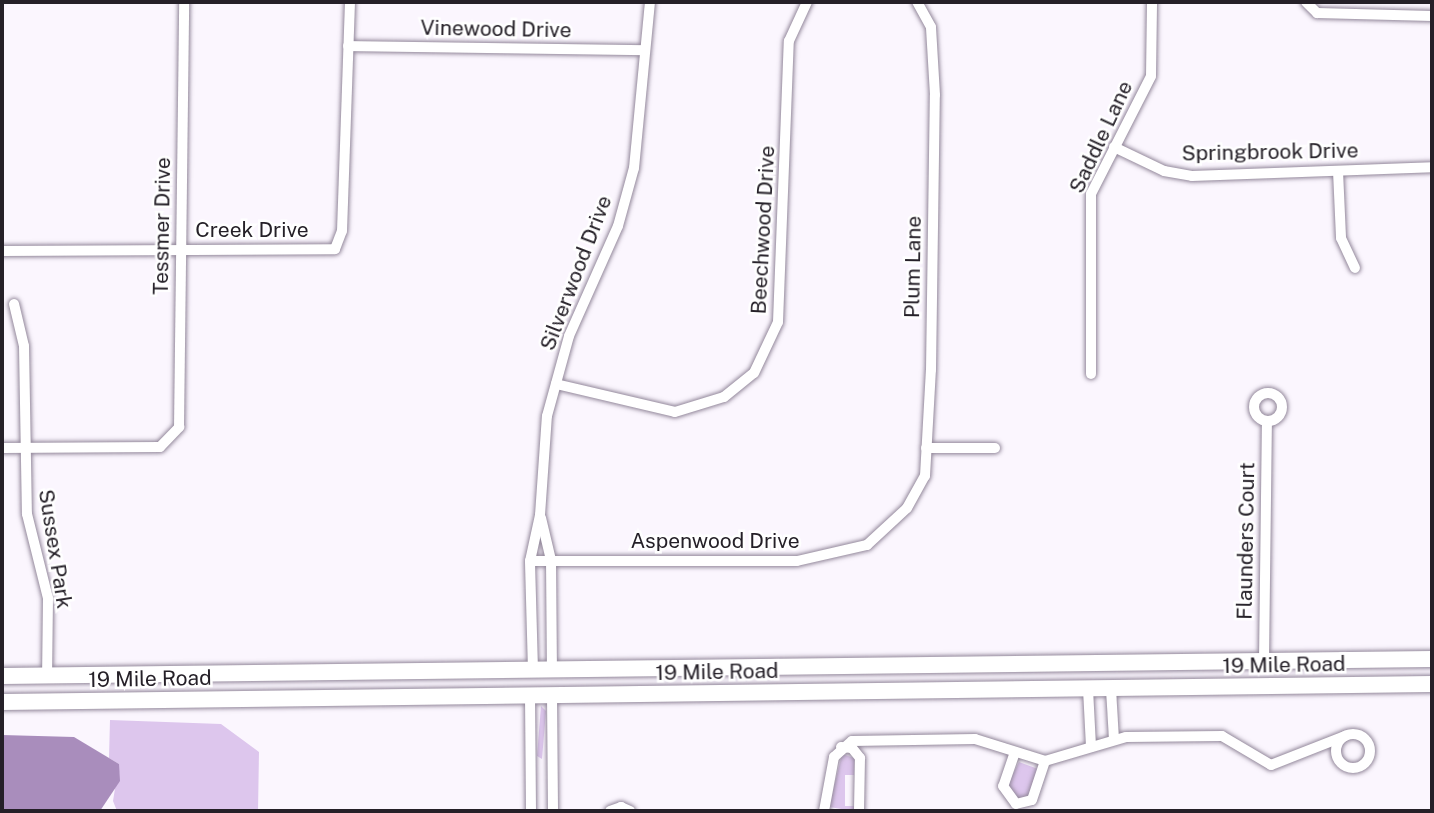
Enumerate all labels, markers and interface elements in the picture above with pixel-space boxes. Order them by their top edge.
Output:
street label: Vinewood Drive [420,15,572,43]
street label: Saddle Lane [1064,77,1138,197]
street label: Springbrook Drive [1181,138,1359,166]
street label: Beechwood Drive [746,145,780,315]
street label: Tessmer Drive [148,157,176,295]
street label: Silverwood Drive [535,192,617,354]
street label: Plum Lane [900,216,926,318]
street label: Creek Drive [195,217,309,243]
street label: Flaunders Court [1232,462,1260,620]
street label: Sussex Park [33,488,77,610]
street label: Aspenwood Drive [630,528,800,554]
street label: 19 Mile Road [1222,651,1346,679]
street label: 19 Mile Road [655,658,779,686]
street label: 19 Mile Road [88,665,212,693]

